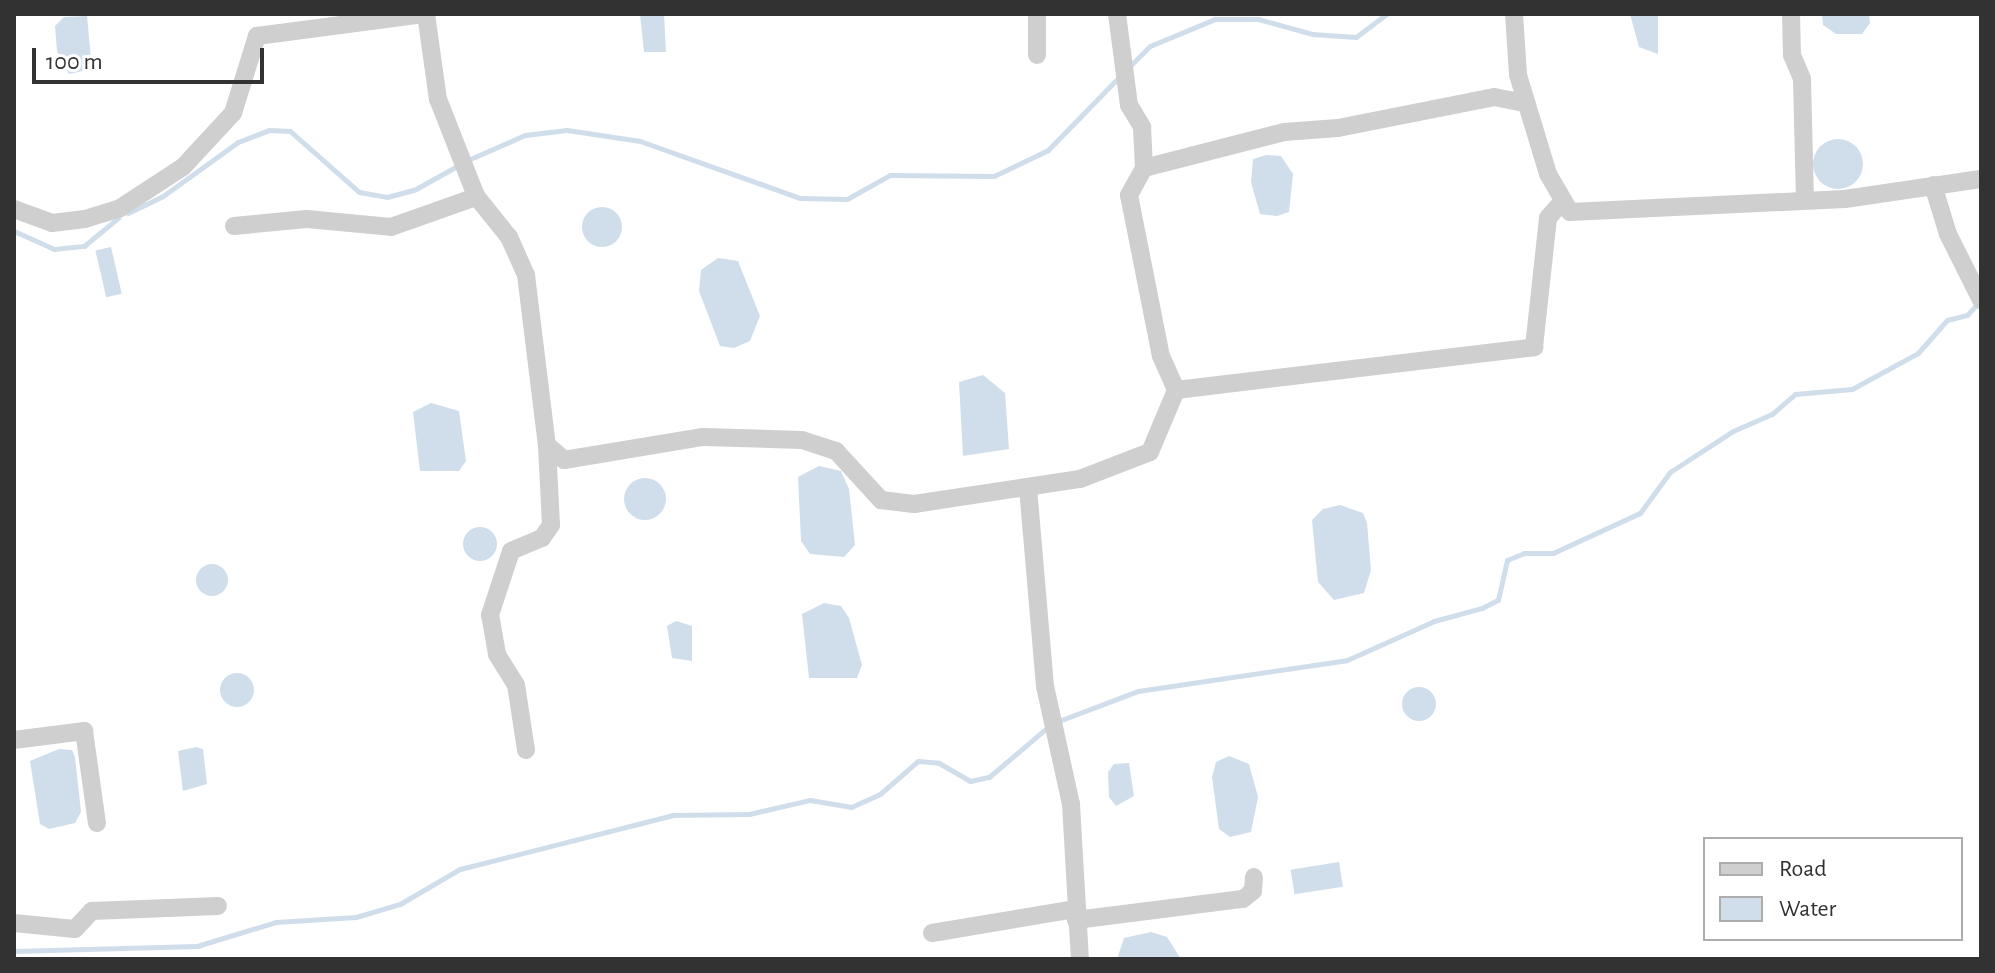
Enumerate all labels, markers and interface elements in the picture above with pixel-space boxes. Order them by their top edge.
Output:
scale bar [36,32,268,82]
text: 100 m [46,50,103,74]
legend [1703,837,1963,941]
text: Road [1779,857,1827,881]
text: Water [1779,897,1836,921]

